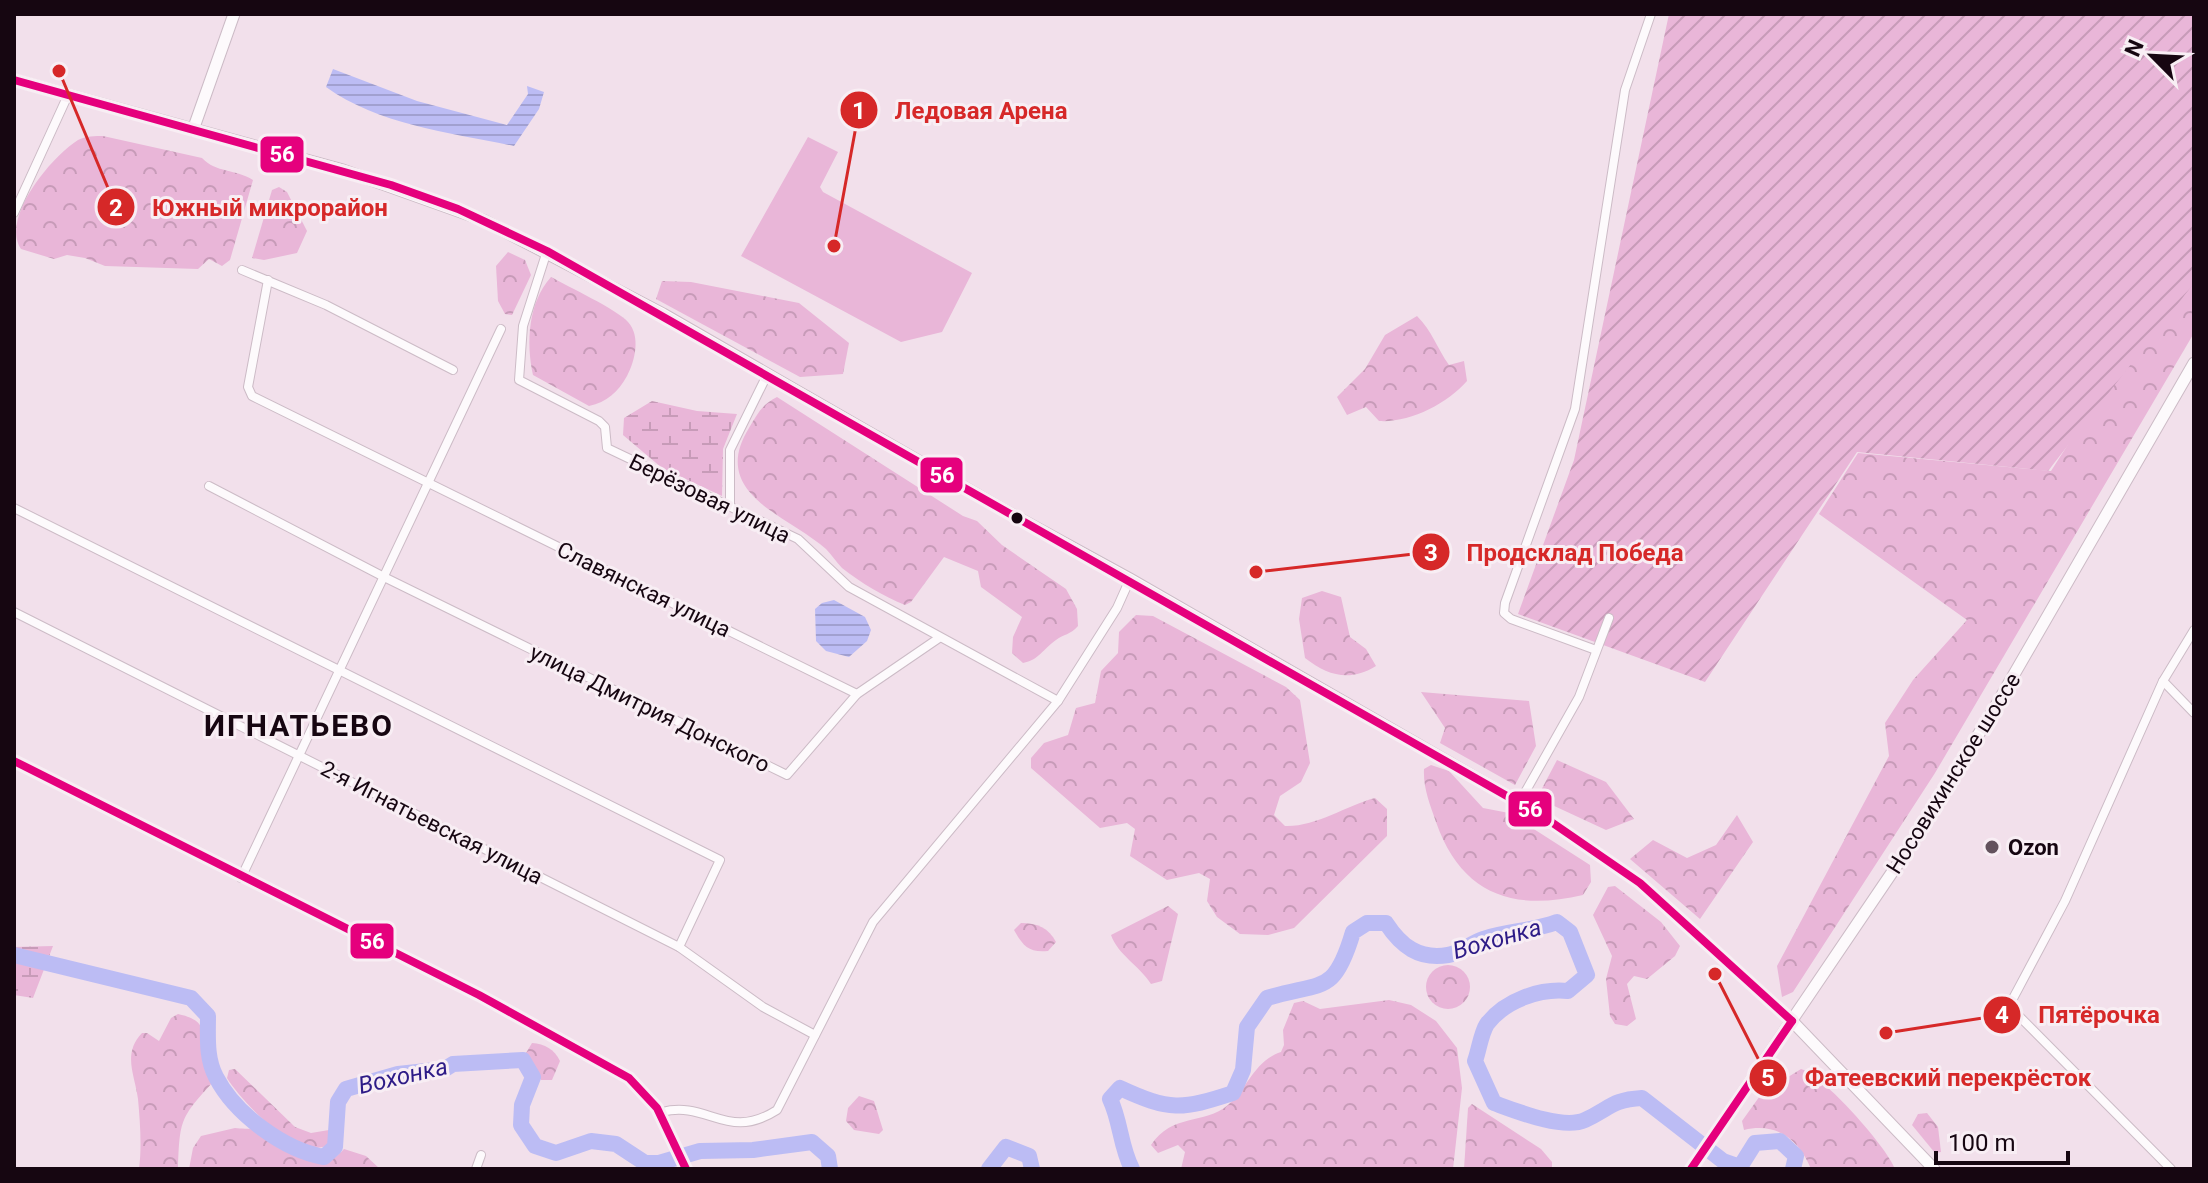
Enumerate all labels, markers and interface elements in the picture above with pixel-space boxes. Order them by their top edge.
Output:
north arrow [2112,16,2192,96]
text: N [2120,36,2149,60]
callout: Ледовая Арена [839,86,1084,134]
text: 1 [852,97,866,125]
text: Ледовая Арена [894,97,1068,125]
line badge: 56 [259,135,305,174]
text: 56 [269,142,295,167]
callout: Южный микрорайон [96,183,404,231]
text: 2 [109,194,123,222]
text: Южный микрорайон [152,194,388,222]
street label: Берёзовая улица [625,449,794,548]
line badge: 56 [919,456,964,494]
text: 56 [929,463,955,488]
unlabelled marker [1009,510,1025,526]
callout: Продсклад Победа [1411,528,1700,576]
street label: Славянская улица [553,537,734,642]
text: 3 [1424,539,1438,567]
text: Продсклад Победа [1466,539,1684,567]
street label: улица Дмитрия Донского [526,639,774,777]
street label: Носовихинское шоссе [1881,668,2025,878]
district label: ИГНАТЬЕВО [204,708,394,743]
street label: 2-я Игнатьевская улица [317,756,547,889]
line badge: 56 [1507,790,1553,828]
text: 56 [1517,797,1543,822]
place label: Ozon [2008,835,2059,860]
marker: Ozon [1983,838,2001,856]
water label: Вохонка [1449,913,1545,965]
line badge: 56 [349,922,395,960]
text: 56 [359,929,385,954]
callout: Пятёрочка [1982,991,2176,1039]
text: 4 [1995,1001,2009,1029]
text: Пятёрочка [2038,1001,2160,1029]
water label: Вохонка [356,1052,450,1100]
callout: Фатеевский перекрёсток [1748,1054,2107,1102]
text: 5 [1761,1064,1775,1092]
text: Фатеевский перекрёсток [1805,1064,2092,1092]
scale bar [1936,1115,2068,1165]
text: 100 m [1948,1129,2015,1157]

